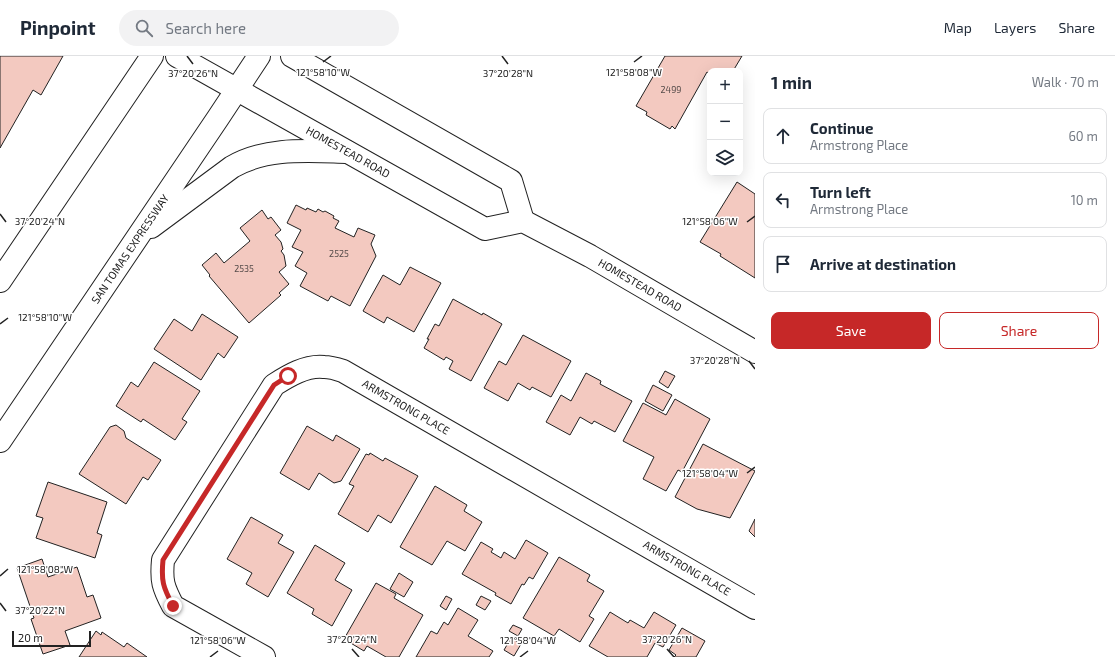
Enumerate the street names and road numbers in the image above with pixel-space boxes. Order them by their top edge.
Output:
street label: HOMESTEAD ROAD [304,123,393,180]
street label: SAN TOMAS EXPRESSWAY [88,191,171,306]
street label: HOMESTEAD ROAD [596,255,684,314]
street label: ARMSTRONG PLACE [360,376,452,437]
street label: ARMSTRONG PLACE [641,537,733,598]

